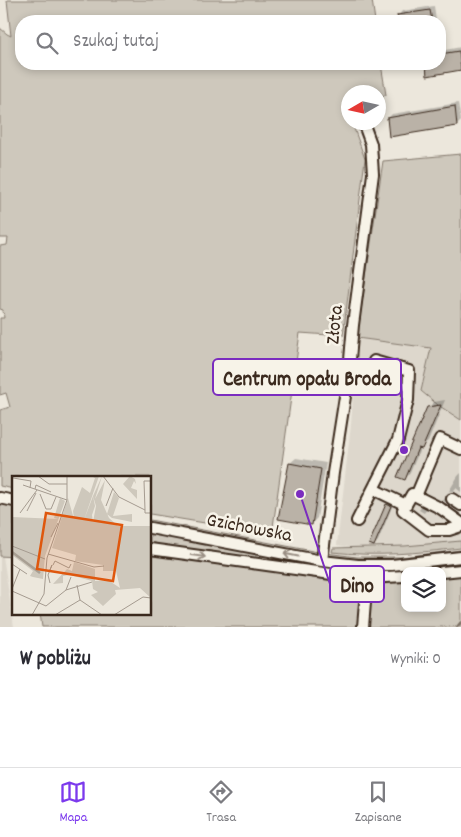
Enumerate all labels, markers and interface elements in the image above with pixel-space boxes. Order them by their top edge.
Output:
search box [15,15,446,70]
icon: search [33,29,61,57]
text: Szukaj tutaj [73,29,159,56]
north arrow [341,85,386,130]
street label: Złota [320,303,352,346]
callout: Centrum opału Broda [213,359,401,395]
text: Centrum opału Broda [223,366,392,396]
inset map [12,476,151,614]
street label: Gzichowska [204,507,295,551]
one-way arrow [283,550,299,560]
one-way arrow [190,551,206,561]
callout: Dino [330,566,384,602]
map controls [401,567,446,612]
button: layers [401,567,446,612]
text: Dino [340,573,374,603]
text: W pobliżu [20,645,91,675]
text: Wyniki: 0 [390,648,441,671]
tab: Mapa [59,778,87,828]
tab: Trasa [206,778,236,828]
tab: Zapisane [355,778,402,828]

